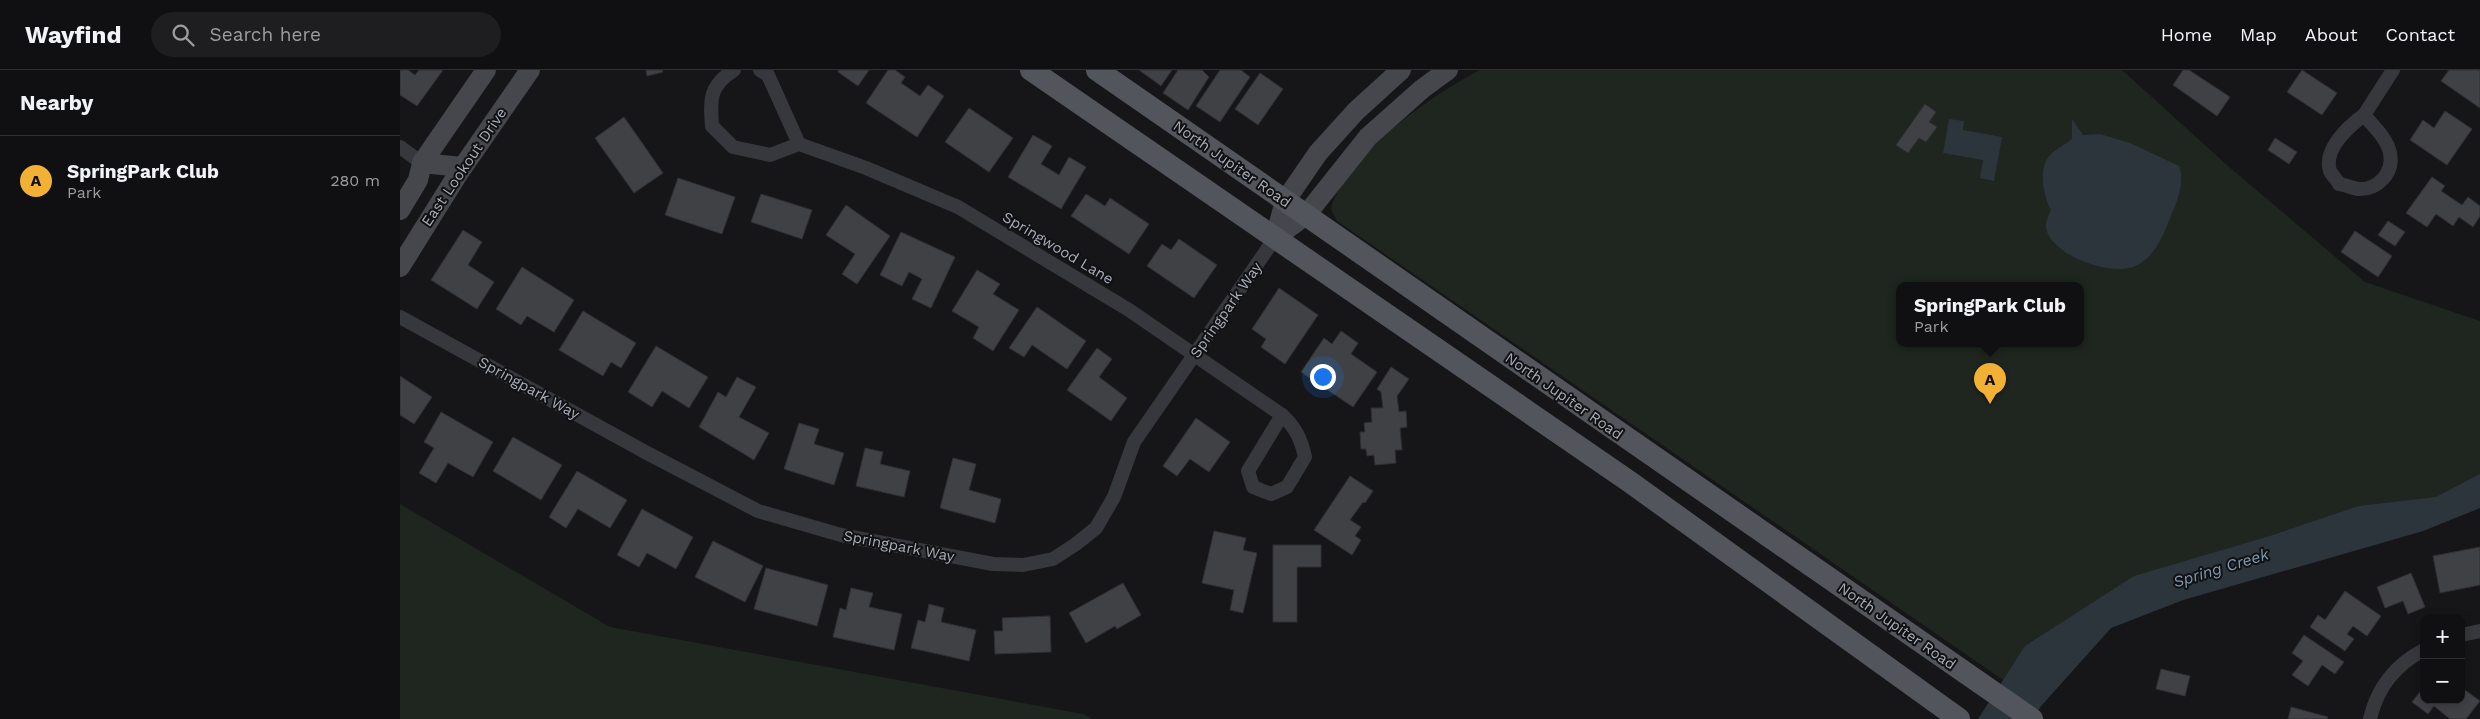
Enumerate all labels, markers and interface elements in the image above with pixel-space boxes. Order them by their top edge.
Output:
search box [151,12,501,57]
text: Wayfind [25,21,121,49]
icon: search [169,21,197,49]
text: Search here [209,23,321,46]
text: Home [2161,24,2212,45]
text: Map [2240,24,2277,45]
text: About [2305,24,2357,45]
text: Contact [2385,24,2455,45]
text: Nearby [20,90,93,115]
street label: East Lookout Drive [418,104,510,230]
street label: North Jupiter Road [1170,117,1294,211]
text: SpringPark Club [67,160,219,183]
text: A [31,171,41,190]
text: 280 m [330,171,380,190]
text: Park [67,183,101,202]
street label: Springwood Lane [999,208,1117,288]
street label: Springpark Way [1186,258,1266,361]
popup [1896,282,2084,347]
text: SpringPark Club [1914,294,2066,317]
text: Park [1914,317,1948,336]
street label: North Jupiter Road [1502,349,1626,443]
street label: Springpark Way [475,353,583,423]
pin: A [1974,363,2006,404]
your location [1310,364,1336,390]
street label: Springpark Way [842,526,956,566]
water label: Spring Creek [2171,544,2272,592]
street label: North Jupiter Road [1835,579,1959,673]
map controls [2420,614,2465,704]
button: + [2420,614,2465,659]
button: − [2420,659,2465,704]

